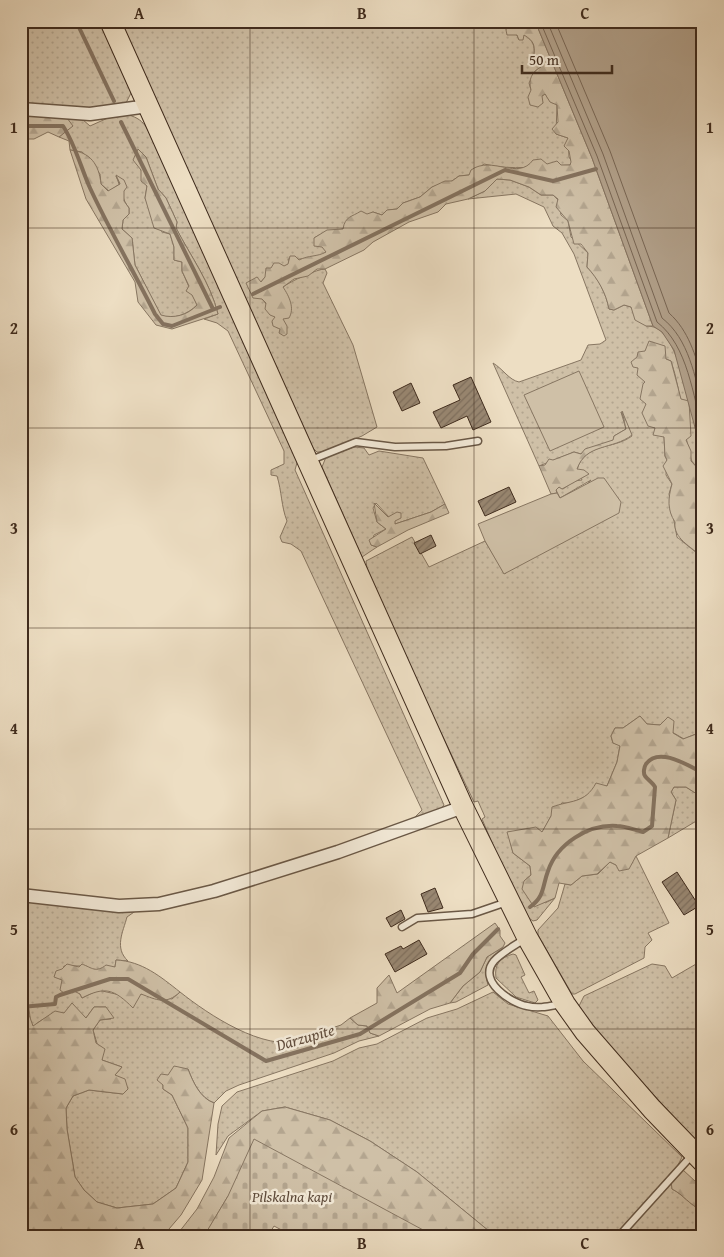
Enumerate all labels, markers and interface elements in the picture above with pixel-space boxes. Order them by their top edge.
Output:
text: A [134,1,145,25]
text: B [357,1,367,25]
text: C [580,1,590,25]
scale bar [522,42,612,74]
text: 50 m [529,49,560,70]
text: 1 [10,115,18,139]
text: 1 [706,115,714,139]
text: 2 [10,316,18,340]
text: 2 [706,316,714,340]
text: 3 [10,516,18,540]
text: 3 [706,516,714,540]
text: 4 [10,716,18,740]
text: 4 [706,716,714,740]
text: 5 [10,917,18,941]
text: 5 [706,917,714,941]
water label: Dārzupīte [272,1017,338,1057]
text: 6 [10,1117,18,1141]
text: 6 [706,1117,714,1141]
park label: Pilskalna kapi [251,1186,332,1207]
text: A [134,1231,145,1255]
text: B [357,1231,367,1255]
text: C [580,1231,590,1255]

